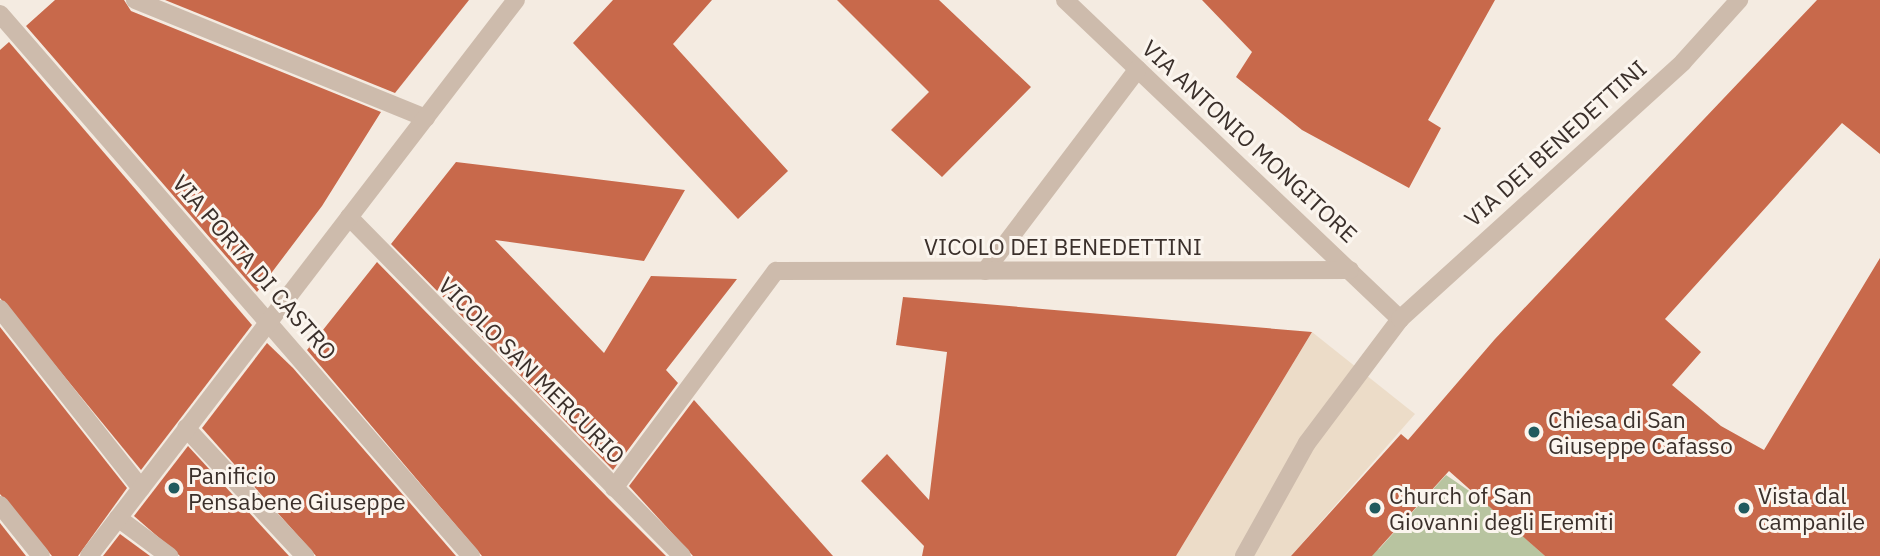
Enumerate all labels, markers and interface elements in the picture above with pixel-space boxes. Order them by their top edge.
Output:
street label: VIA ANTONIO MONGITORE [1137,34,1363,248]
street label: VIA DEI BENEDETTINI [1458,54,1652,232]
street label: VIA PORTA DI CASTRO [167,169,343,365]
street label: VICOLO DEI BENEDETTINI [924,232,1202,260]
street label: VICOLO SAN MERCURIO [433,271,631,469]
place label: Chiesa di San Giuseppe Cafasso [1548,405,1733,459]
marker: Chiesa di San Giuseppe Cafasso [1526,424,1542,440]
place label: Panificio Pensabene Giuseppe [188,461,406,515]
marker: Panificio Pensabene Giuseppe [166,480,182,496]
place label: Church of San Giovanni degli Eremiti [1389,481,1614,535]
place label: Vista dal campanile [1758,481,1865,535]
marker: Church of San Giovanni degli Eremiti [1367,500,1383,516]
marker: Vista dal campanile [1736,500,1752,516]

